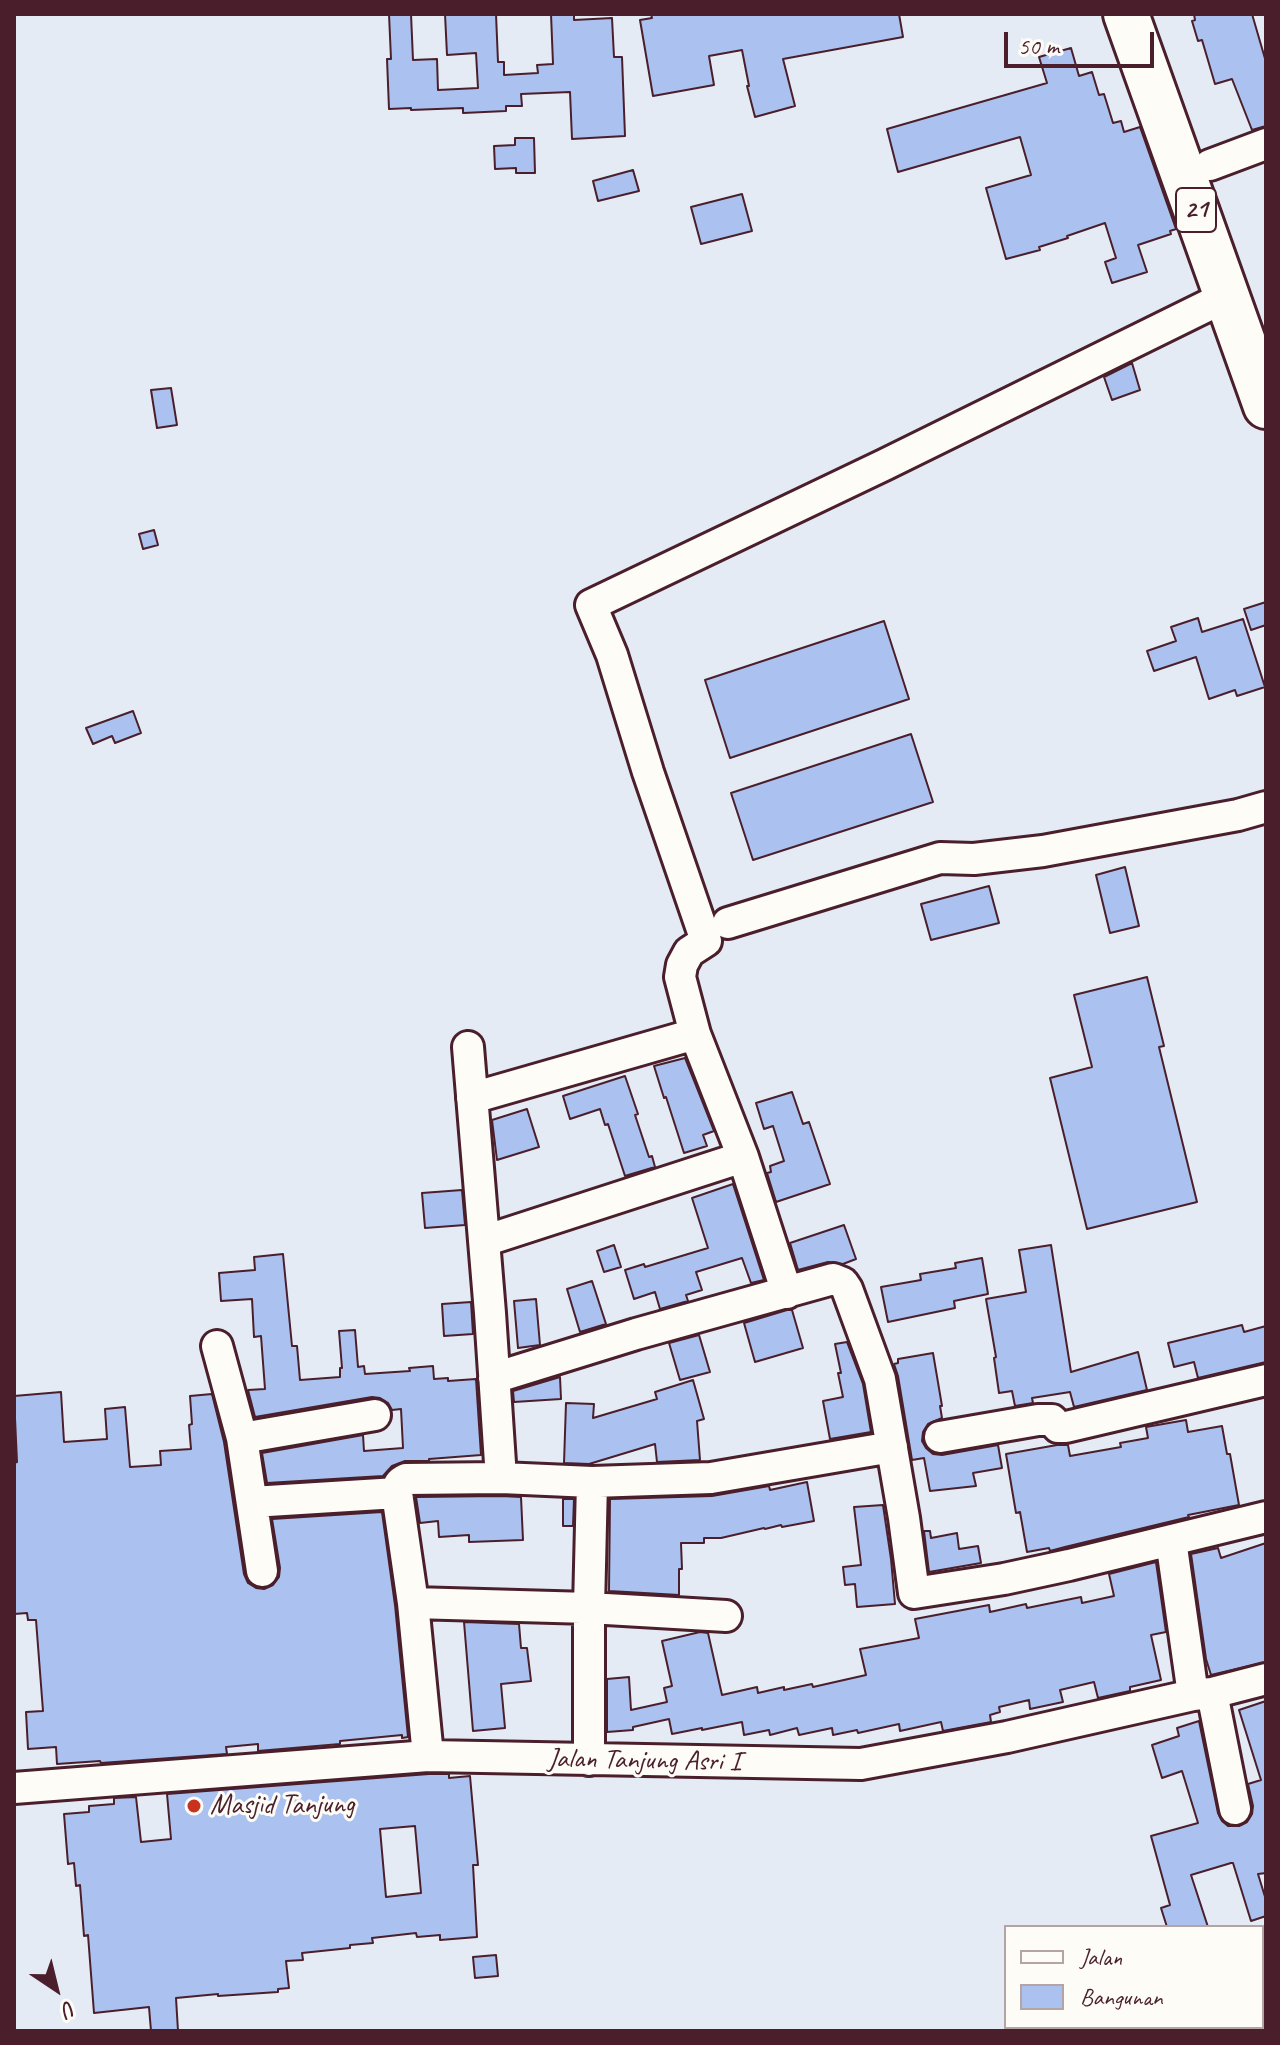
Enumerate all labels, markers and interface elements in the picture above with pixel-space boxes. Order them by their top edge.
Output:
scale bar [1008,16,1158,66]
text: 50 m [1018,31,1059,61]
road number: 21 [1176,188,1216,232]
street label: Jalan Tanjung Asri I [547,1743,741,1779]
place label: Masjid Tanjung [210,1789,354,1823]
marker: Masjid Tanjung [185,1797,203,1815]
legend [1004,1925,1264,2029]
text: Jalan [1080,1942,1122,1972]
north arrow [16,1949,96,2029]
text: Bangunan [1080,1982,1163,2012]
text: U [57,1994,82,2023]

